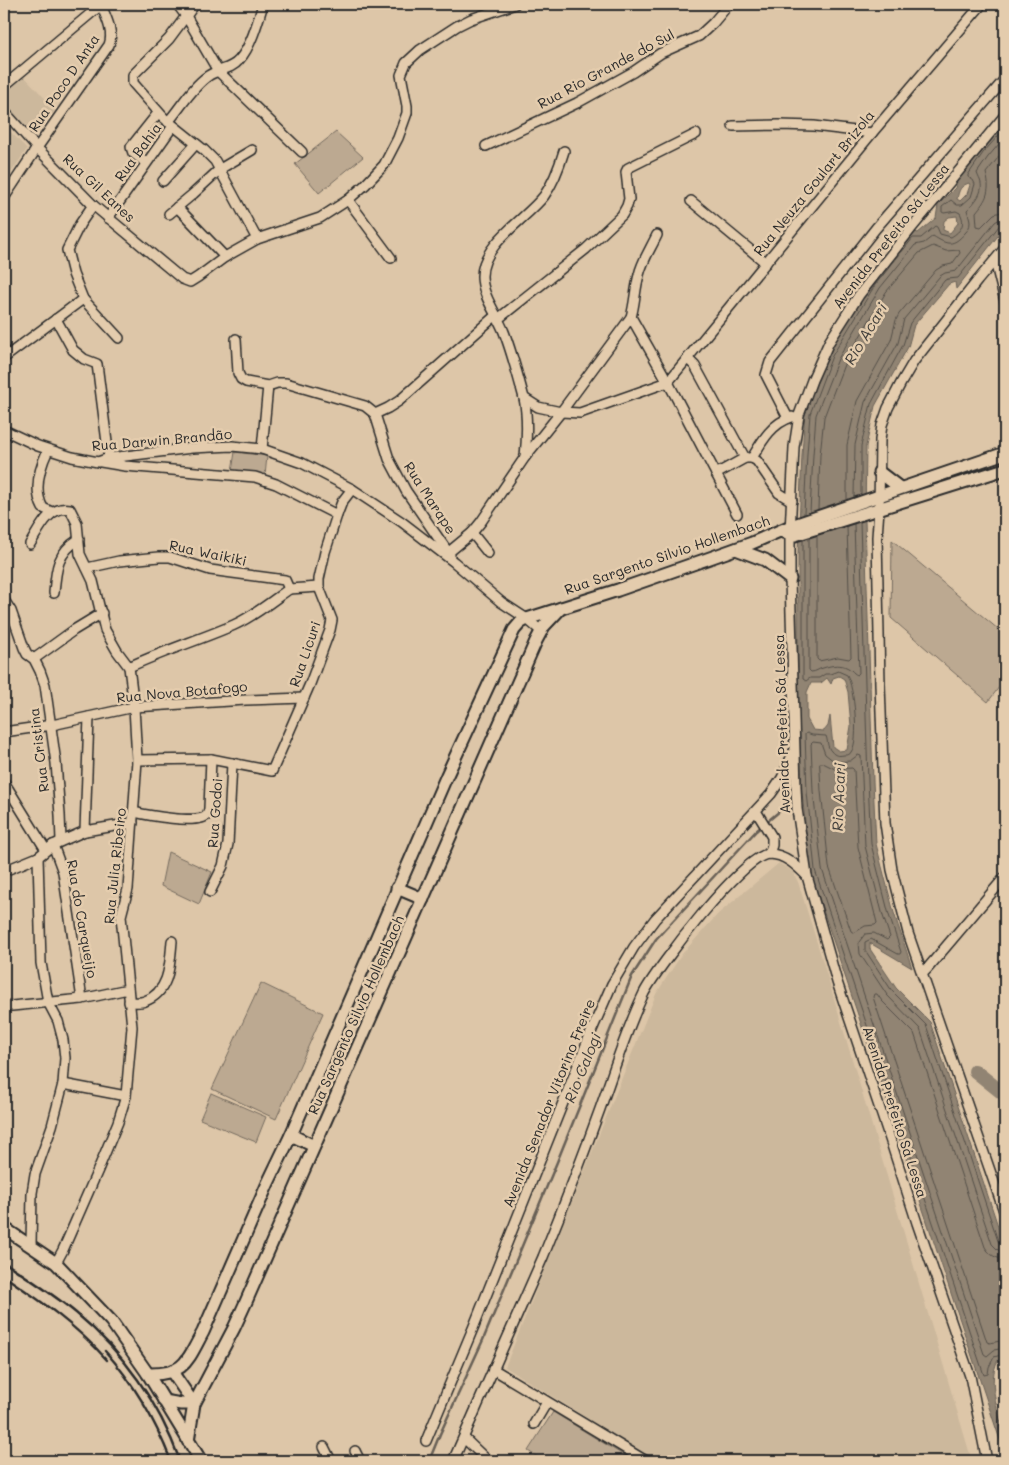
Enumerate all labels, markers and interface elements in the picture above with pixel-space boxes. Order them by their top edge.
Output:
street label: Rua Rio Grande do Sul [534,24,678,113]
street label: Rua Poco D Anta [24,30,103,135]
street label: Rua Neuza Goulart Brizola [749,106,878,259]
street label: Rua Bahia [110,119,165,185]
street label: Rua Gil Eanes [59,149,140,226]
street label: Avenida Prefeito Sá Lessa [828,159,953,312]
water label: Rio Acari [839,299,892,368]
street label: Rua Darwin Brandão [91,424,233,455]
street label: Rua Marape [400,458,461,538]
street label: Rua Sargento Silvio Hollembach [562,510,772,599]
street label: Rua Waikiki [168,535,249,570]
street label: Rua Licuri [284,618,325,689]
street label: Avenida Prefeito Sá Lessa [769,634,794,814]
street label: Rua Nova Botafogo [116,676,248,707]
street label: Rua Cristina [24,707,53,793]
water label: Rio Acari [827,762,849,832]
street label: Rua Godoi [203,777,226,849]
street label: Rua Julia Ribeiro [99,807,130,925]
street label: Rua do Carqueijo [63,858,102,980]
street label: Rua Sargento Silvio Hollembach [303,912,408,1117]
street label: Avenida Senador Vitorino Freire [498,996,599,1210]
street label: Avenida Prefeito Sá Lessa [859,1024,932,1200]
water label: Rio Calogi [559,1029,605,1106]

